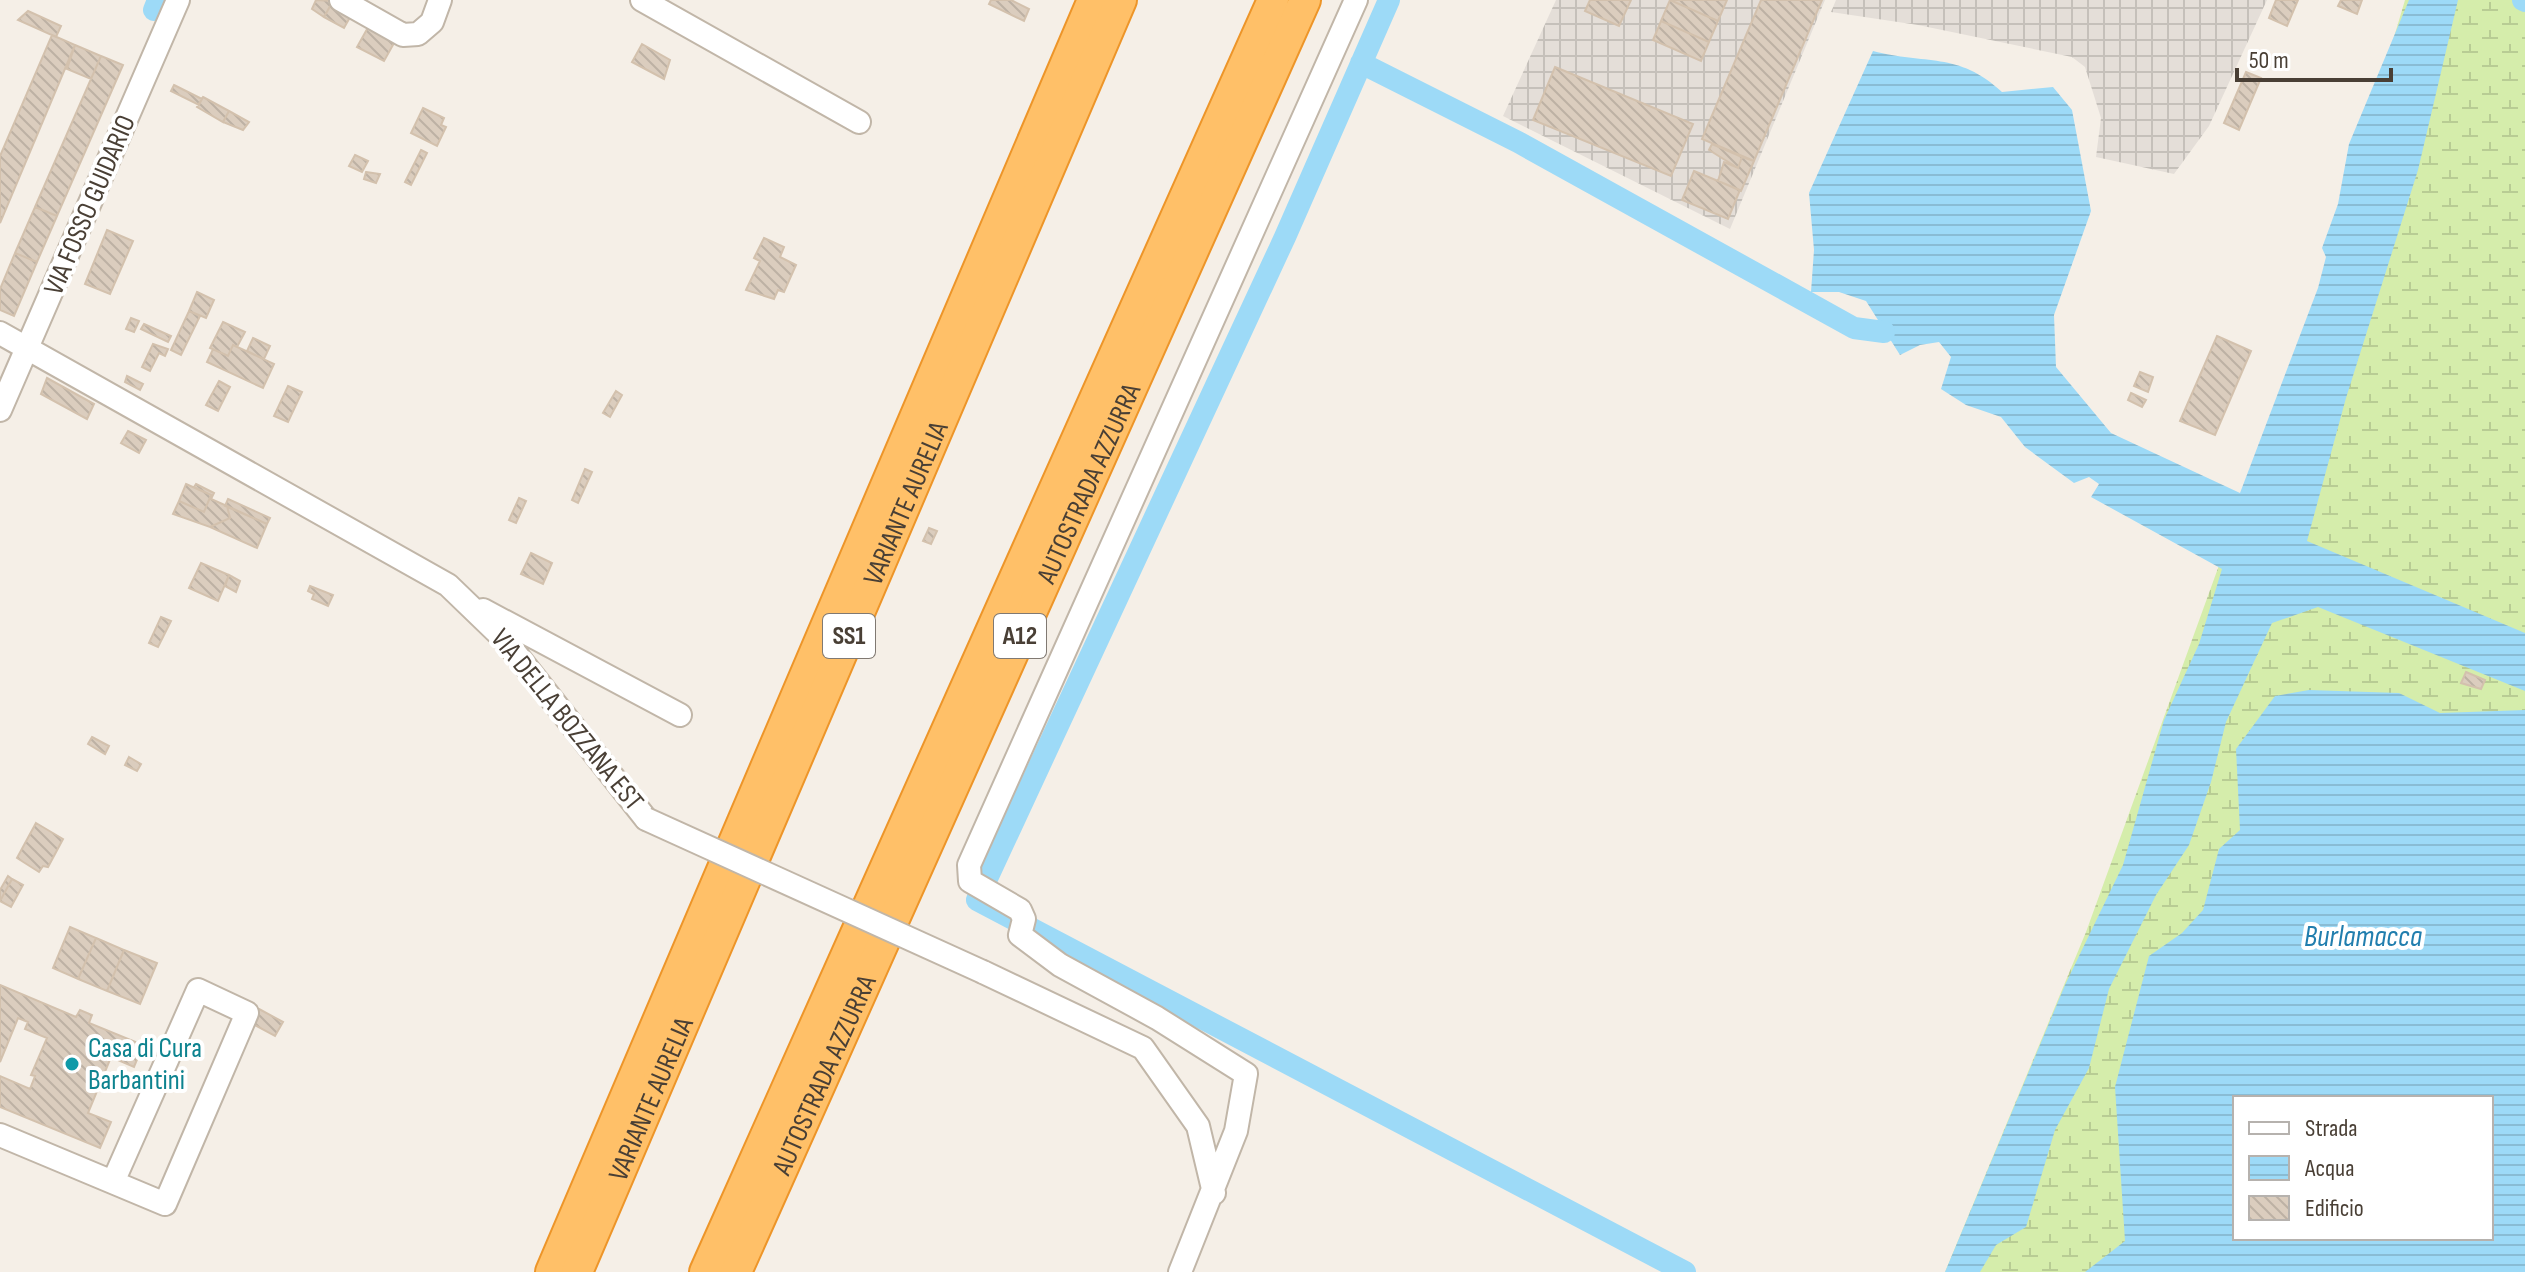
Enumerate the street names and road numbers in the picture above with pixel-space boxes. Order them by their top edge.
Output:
street label: VIA FOSSO GUIDARIO [37,110,143,300]
street label: AUTOSTRADA AZZURRA [1029,377,1148,589]
street label: VARIANTE AURELIA [856,416,956,590]
road number: SS1 [823,614,875,658]
road number: A12 [994,614,1046,658]
street label: VIA DELLA BOZZANA EST [484,623,650,817]
street label: AUTOSTRADA AZZURRA [765,969,884,1181]
street label: VARIANTE AURELIA [602,1012,701,1186]

